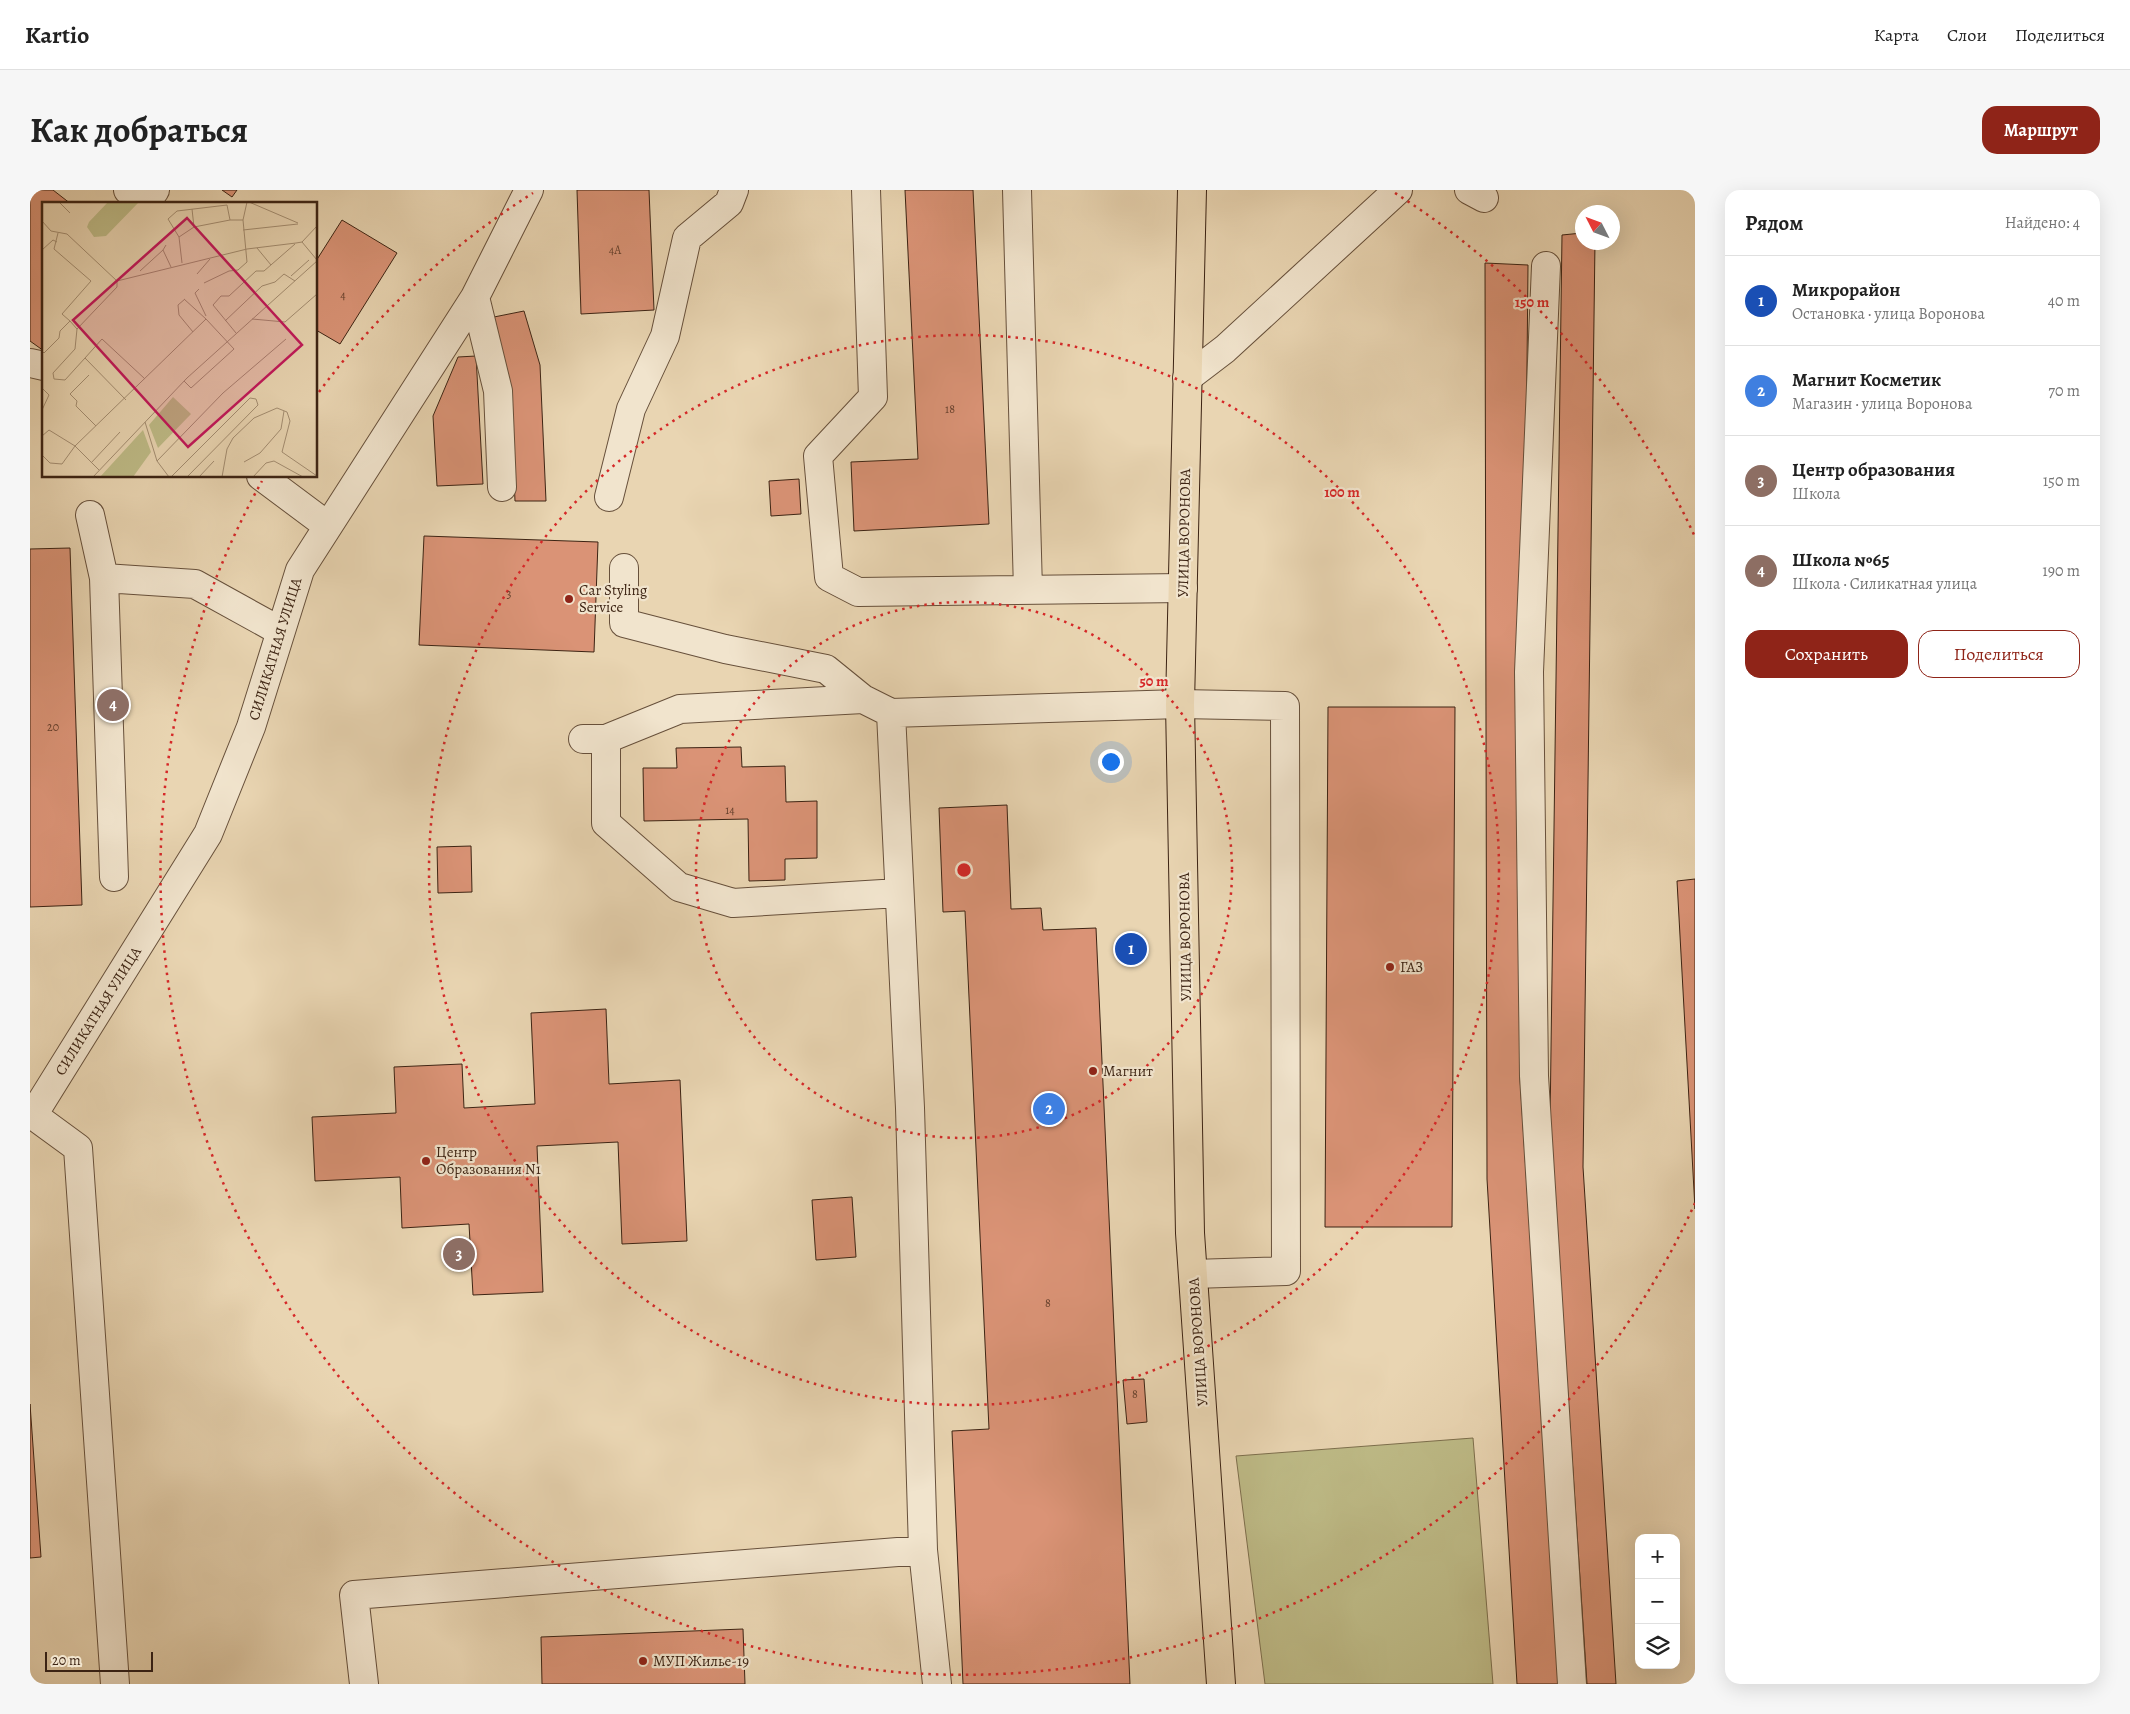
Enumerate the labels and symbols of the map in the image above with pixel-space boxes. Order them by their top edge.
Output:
inset map [42,202,318,478]
north arrow [1575,205,1620,250]
house number: 4А [609,242,622,258]
house number: 4 [340,287,346,303]
text: 150 m [1515,292,1550,312]
house number: 18 [945,401,955,417]
street label: УЛИЦА ВОРОНОВА [1173,468,1195,598]
text: 100 m [1324,482,1360,502]
street label: СИЛИКАТНАЯ УЛИЦА [244,575,306,723]
place label: Car Styling Service [579,580,648,617]
house number: 3 [507,586,512,602]
marker: Car Styling Service [563,593,575,605]
text: 50 m [1139,671,1169,691]
pin: 4 [97,686,129,724]
house number: 20 [47,719,59,735]
your location [1098,749,1124,775]
house number: 14 [725,802,735,818]
centre of rings [955,861,973,879]
street label: УЛИЦА ВОРОНОВА [1174,872,1196,1002]
pin: 1 [1115,930,1147,968]
street label: СИЛИКАТНАЯ УЛИЦА [50,943,146,1079]
place label: ГАЗ [1400,957,1423,977]
marker: ГАЗ [1384,961,1396,973]
place label: Магнит [1103,1061,1153,1081]
marker: Магнит [1087,1065,1099,1077]
pin: 2 [1033,1090,1065,1128]
place label: Центр Образования N1 [436,1142,541,1179]
marker: Центр Образования N1 [420,1155,432,1167]
pin: 3 [443,1235,475,1273]
street label: УЛИЦА ВОРОНОВА [1184,1277,1212,1407]
house number: 8 [1045,1295,1051,1311]
house number: 8 [1132,1386,1138,1402]
scale bar [45,1649,152,1672]
place label: МУП Жилье-19 [653,1651,749,1671]
marker: МУП Жилье-19 [637,1655,649,1667]

